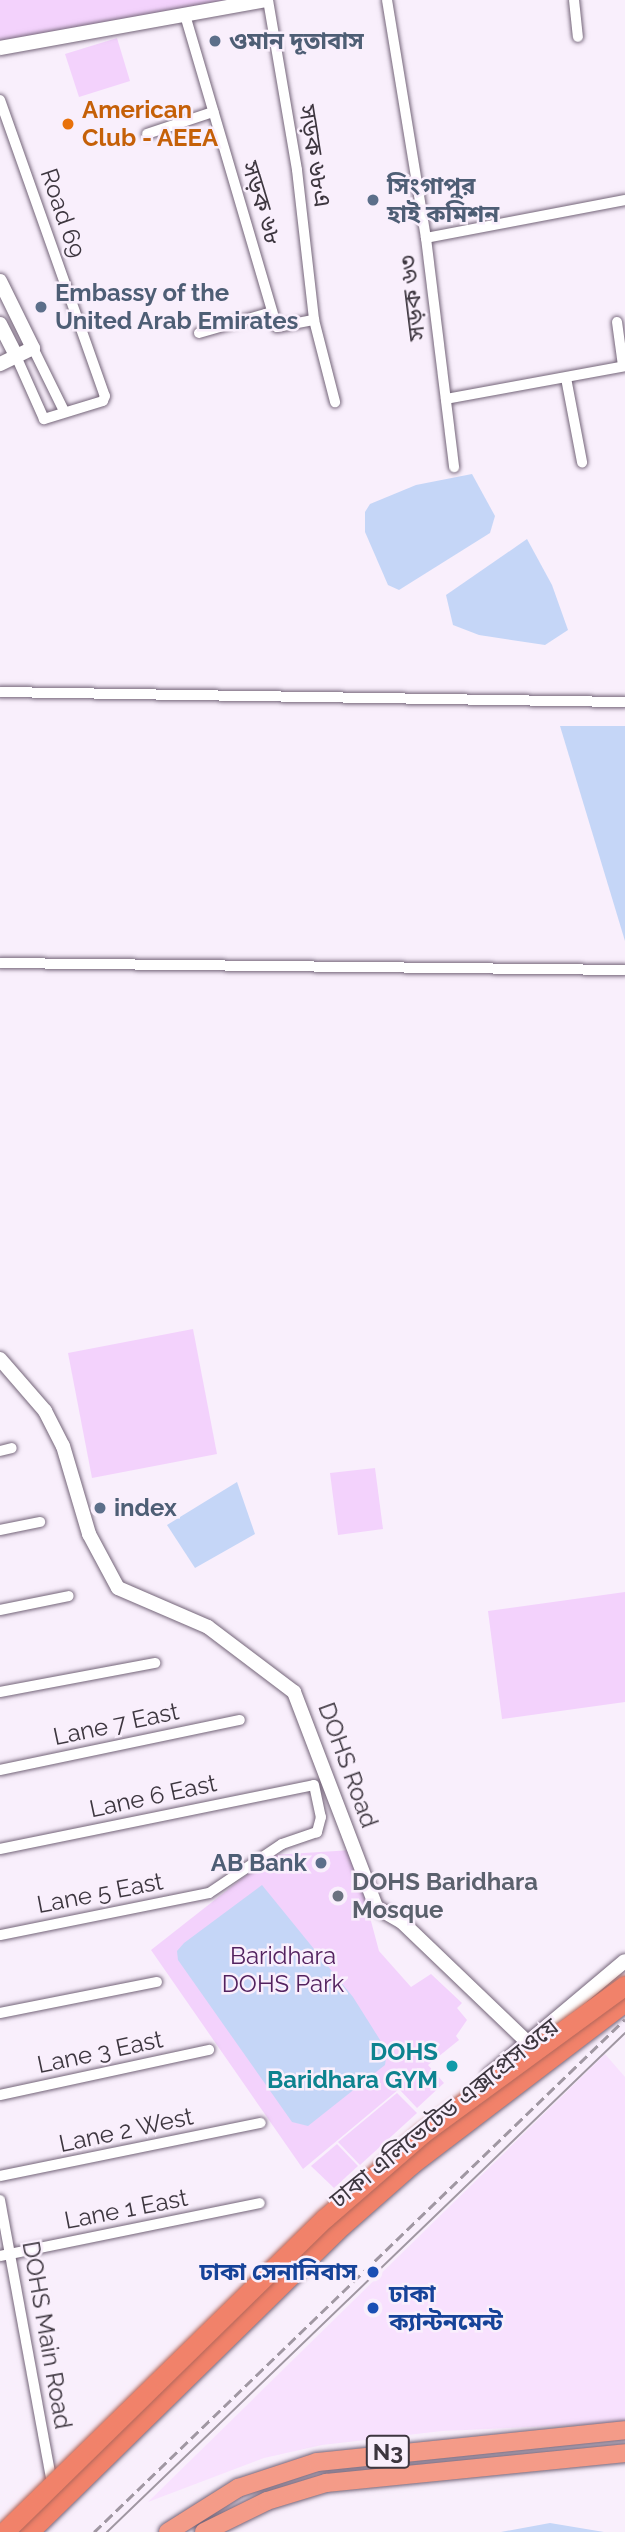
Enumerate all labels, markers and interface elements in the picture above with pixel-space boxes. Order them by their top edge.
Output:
place label: ওমান দূতাবাস [229,27,364,55]
marker: ওমান দূতাবাস [207,33,223,49]
place label: American Club - AEEA [82,96,219,152]
street label: সড়ক ৬৮এ [293,103,337,209]
marker: American Club - AEEA [60,116,76,132]
street label: সড়ক ৬৮ [236,158,288,248]
street label: Road 69 [34,165,92,261]
place label: সিংগাপুর হাই কমিশন [387,172,499,228]
marker: সিংগাপুর হাই কমিশন [365,192,381,208]
street label: সড়ক ৬৩ [392,254,432,342]
place label: Embassy of the United Arab Emirates [55,279,299,335]
marker: Embassy of the United Arab Emirates [33,299,49,315]
place label: index [114,1494,177,1522]
marker: index [92,1500,108,1516]
street label: Lane 7 East [51,1697,181,1751]
street label: DOHS Road [312,1698,384,1832]
street label: Lane 6 East [87,1768,219,1824]
place label: AB Bank [211,1849,307,1877]
marker: AB Bank [313,1855,329,1871]
street label: Lane 5 East [35,1867,165,1919]
place label: DOHS Baridhara Mosque [352,1868,538,1924]
marker: DOHS Baridhara Mosque [330,1888,346,1904]
park label: Baridhara DOHS Park [222,1942,344,1998]
street label: ঢাকা এলিভেটেড এক্সপ্রেসওয়ে [324,2012,564,2214]
street label: Lane 3 East [35,2025,165,2079]
place label: DOHS Baridhara GYM [267,2038,438,2094]
marker: DOHS Baridhara GYM [444,2058,460,2074]
street label: Lane 2 West [56,2102,196,2158]
street label: Lane 1 East [62,2183,190,2235]
street label: DOHS Main Road [16,2239,78,2431]
place label: ঢাকা সেনানিবাস [200,2258,357,2286]
marker: ঢাকা সেনানিবাস [363,2262,383,2282]
place label: ঢাকা ক্যান্টনমেন্ট [389,2280,503,2336]
marker: ঢাকা ক্যান্টনমেন্ট [363,2298,383,2318]
road number: N3 [365,2432,411,2472]

